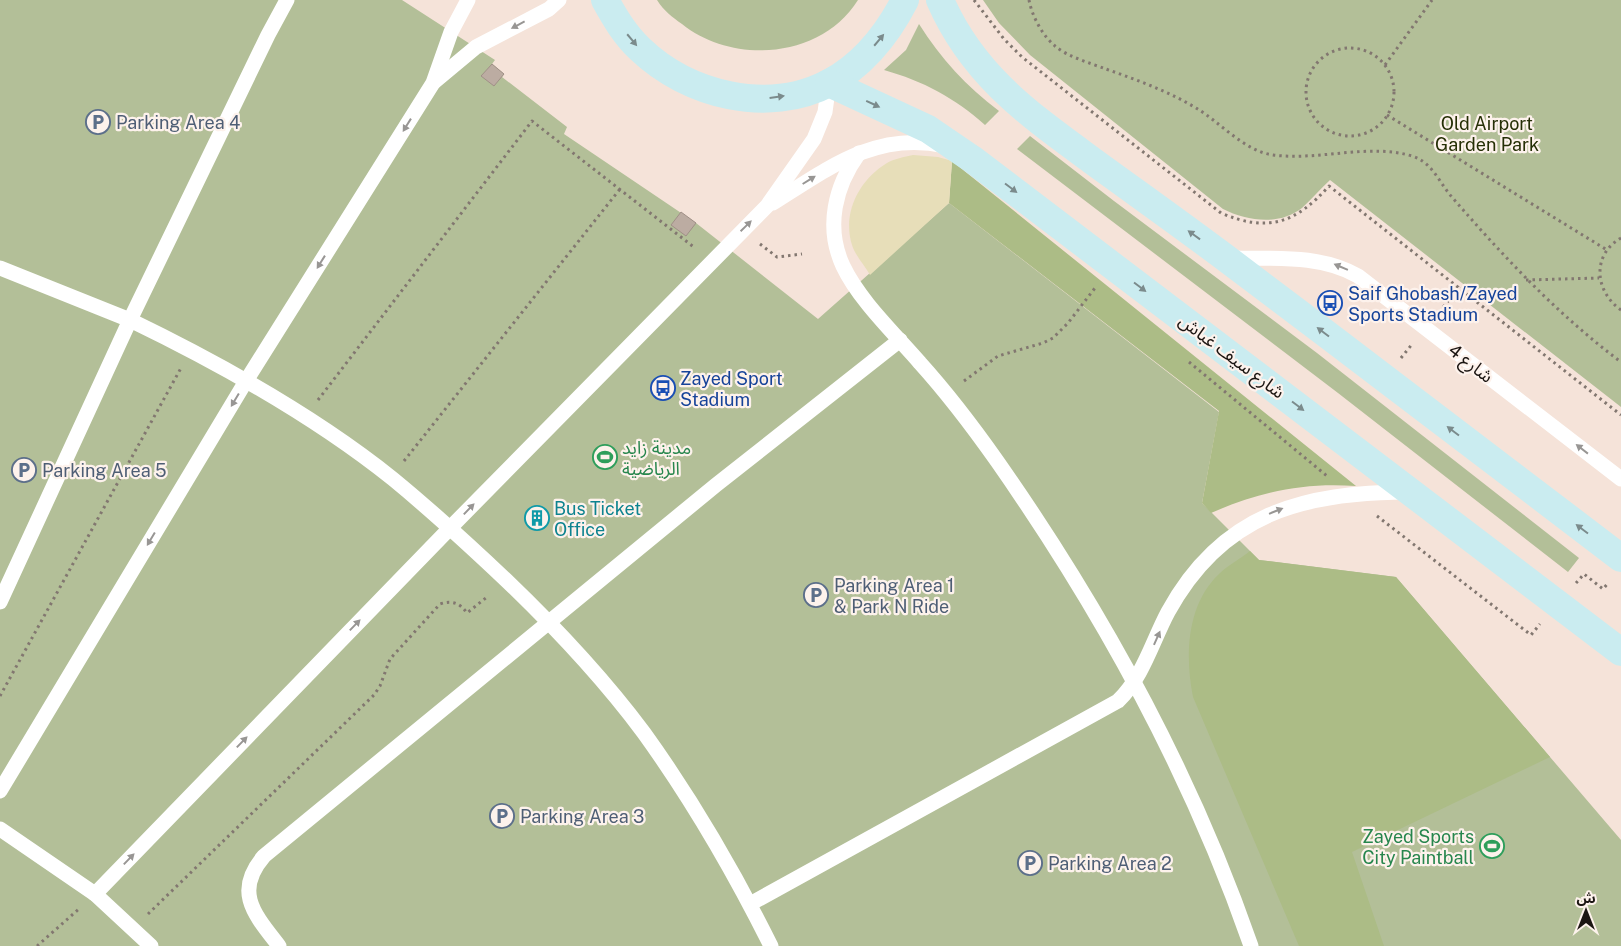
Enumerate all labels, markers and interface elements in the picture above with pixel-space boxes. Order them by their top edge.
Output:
one-way arrow [511,21,525,29]
one-way arrow [626,34,638,46]
one-way arrow [874,34,885,47]
one-way arrow [770,93,786,101]
one-way arrow [866,100,880,108]
parking icon: Parking Area 4 [85,109,111,135]
place label: Parking Area 4 [116,112,240,133]
park label: Old Airport Garden Park [1435,113,1539,155]
one-way arrow [402,118,412,131]
one-way arrow [802,176,815,185]
one-way arrow [1004,183,1017,194]
one-way arrow [740,220,752,232]
one-way arrow [1187,230,1200,240]
one-way arrow [316,256,325,269]
one-way arrow [1334,263,1348,271]
one-way arrow [1133,281,1146,292]
place label: Saif Ghobash/Zayed Sports Stadium [1348,283,1518,325]
bus stop icon: Saif Ghobash/Zayed Sports Stadium [1317,290,1343,316]
street label: شارع سيف غباش [1173,310,1289,406]
one-way arrow [1317,327,1330,338]
street label: شارع 4 [1442,339,1497,390]
place label: Zayed Sport Stadium [680,368,783,410]
bus stop icon: Zayed Sport Stadium [650,375,676,401]
one-way arrow [230,393,239,406]
one-way arrow [1291,401,1304,412]
one-way arrow [1447,425,1460,436]
place label: مدينة زايد الرياضية [622,437,691,480]
sports icon: مدينة زايد الرياضية [592,444,618,470]
one-way arrow [1576,444,1589,455]
parking icon: Parking Area 5 [11,457,37,483]
place label: Parking Area 5 [42,460,167,481]
place label: Bus Ticket Office [554,498,641,540]
one-way arrow [462,503,474,515]
building icon: Bus Ticket Office [524,505,550,531]
one-way arrow [1269,507,1283,515]
one-way arrow [1575,524,1589,534]
one-way arrow [146,533,155,546]
place label: Parking Area 1 & Park N Ride [834,575,954,617]
parking icon: Parking Area 1 & Park N Ride [803,582,829,608]
one-way arrow [349,620,361,632]
one-way arrow [1153,631,1161,645]
one-way arrow [236,736,248,748]
parking icon: Parking Area 3 [489,803,515,829]
place label: Parking Area 3 [520,806,644,827]
place label: Zayed Sports City Paintball [1362,826,1474,868]
sports icon: Zayed Sports City Paintball [1479,833,1505,859]
parking icon: Parking Area 2 [1017,850,1043,876]
one-way arrow [123,853,135,865]
place label: Parking Area 2 [1048,853,1172,874]
north arrow [1561,886,1611,936]
text: ش [1576,890,1596,906]

